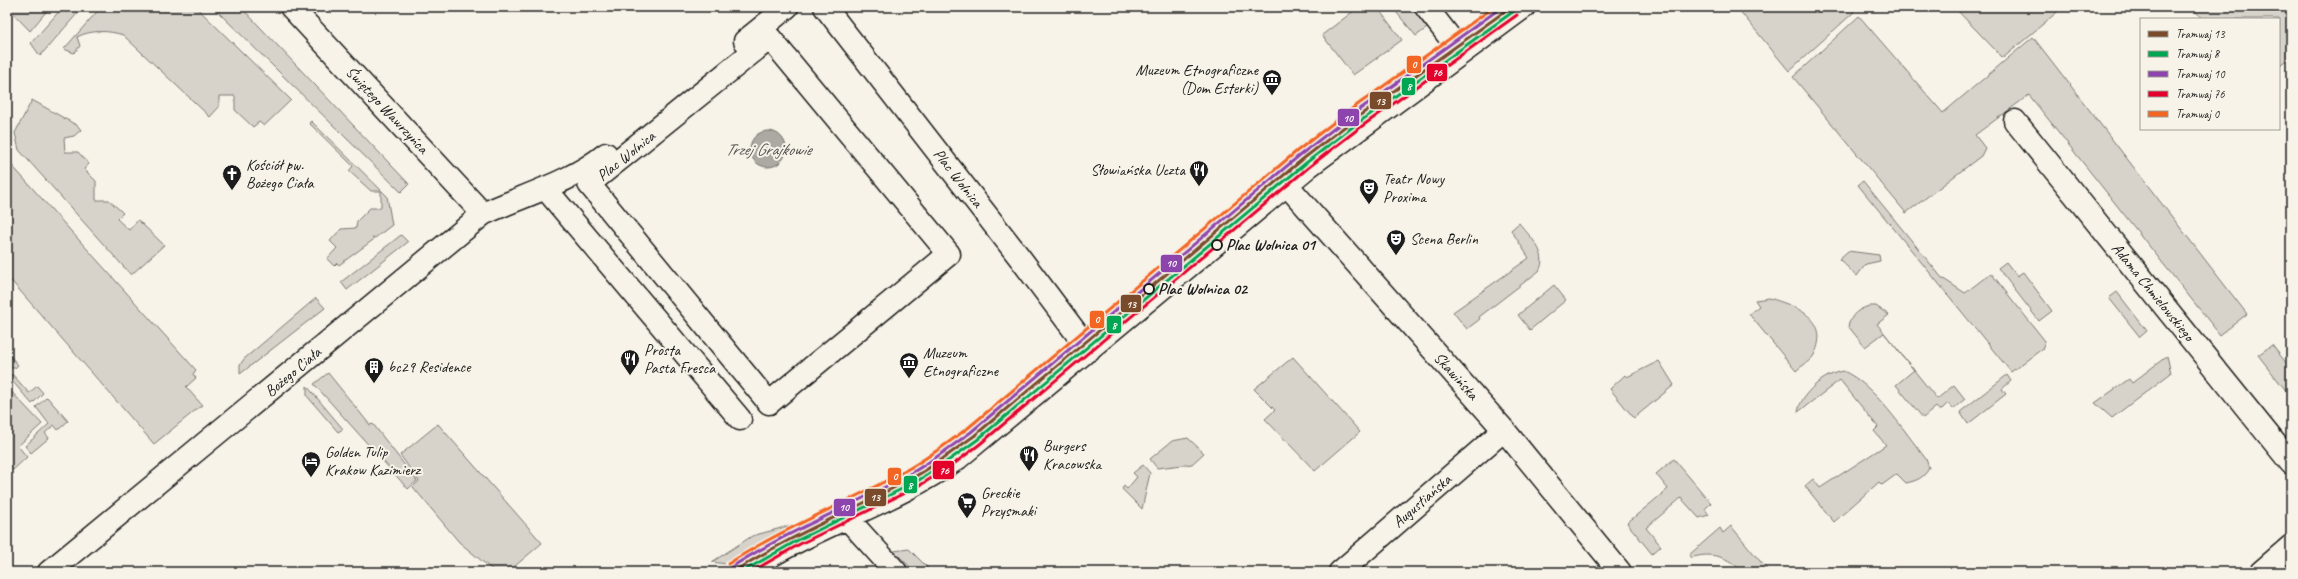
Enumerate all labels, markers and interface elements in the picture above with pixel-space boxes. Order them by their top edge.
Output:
legend [2140,18,2280,130]
text: Tramwaj 13 [2176,26,2226,42]
text: Tramwaj 8 [2176,46,2221,62]
line badge: 0 [1406,55,1422,74]
text: 0 [1412,57,1418,71]
place label: Muzeum Etnograficzne (Dom Esterki) [1135,60,1260,98]
street label: Świętego Wawrzyńca [341,62,433,159]
line badge: 76 [1426,63,1448,82]
text: 76 [1432,65,1443,79]
text: Tramwaj 10 [2176,66,2226,82]
museum icon: Muzeum Etnograficzne (Dom Esterki) [1261,68,1283,96]
line badge: 8 [1401,77,1416,96]
text: 8 [1407,79,1414,93]
text: Tramwaj 76 [2176,86,2225,102]
line badge: 13 [1369,91,1392,110]
text: 13 [1375,94,1386,108]
text: Tramwaj 0 [2176,106,2221,122]
line badge: 10 [1337,108,1360,127]
text: 10 [1343,111,1354,125]
street label: Plac Wolnica [593,126,660,186]
water label: Trzej Grajkowie [725,139,813,160]
street label: Plac Wolnica [929,144,988,212]
place label: Kościół pw. Bożego Ciała [246,155,315,193]
restaurant icon: Słowiańska Uczta [1188,159,1210,187]
place label: Słowiańska Uczta [1091,160,1187,180]
church icon: Kościół pw. Bożego Ciała [221,163,243,191]
place label: Teatr Nowy Proxima [1383,169,1445,207]
theatre icon: Teatr Nowy Proxima [1358,177,1380,205]
theatre icon: Scena Berlin [1385,228,1407,256]
place label: Scena Berlin [1410,229,1479,249]
place label: Plac Wolnica 01 [1226,235,1317,255]
marker: Plac Wolnica 01 [1211,239,1223,251]
street label: Adama Chmielowskiego [2107,239,2200,347]
line badge: 10 [1160,254,1183,273]
text: 10 [1166,256,1177,270]
place label: Plac Wolnica 02 [1158,279,1249,299]
marker: Plac Wolnica 02 [1143,283,1155,295]
line badge: 13 [1120,294,1142,313]
text: 13 [1126,297,1137,311]
line badge: 0 [1089,310,1105,329]
text: 0 [1095,312,1101,326]
line badge: 8 [1106,315,1122,334]
text: 8 [1112,318,1119,332]
place label: Prosta Pasta Fresca [644,340,716,378]
street label: Bożego Ciała [261,342,326,401]
place label: Muzeum Etnograficzne [923,343,1000,381]
restaurant icon: Prosta Pasta Fresca [619,348,641,376]
street label: Skawińska [1429,348,1483,405]
museum icon: Muzeum Etnograficzne [898,351,920,379]
building icon: bc29 Residence [363,356,385,384]
place label: bc29 Residence [388,357,472,377]
place label: Burgers Kracowska [1043,436,1102,474]
place label: Golden Tulip Krakow Kazimierz [325,442,422,480]
restaurant icon: Burgers Kracowska [1018,444,1040,472]
hotel icon: Golden Tulip Krakow Kazimierz [300,450,322,478]
line badge: 76 [932,460,955,480]
text: 76 [939,463,950,477]
line badge: 0 [887,467,902,486]
text: 0 [893,469,899,483]
street label: Augustiańska [1388,469,1456,532]
line badge: 8 [903,475,918,494]
text: 8 [908,478,915,492]
place label: Greckie Przysmaki [981,483,1038,521]
line badge: 13 [864,488,887,507]
text: 13 [870,490,881,504]
supermarket icon: Greckie Przysmaki [956,491,978,519]
line badge: 10 [833,498,856,517]
text: 10 [839,500,850,514]

